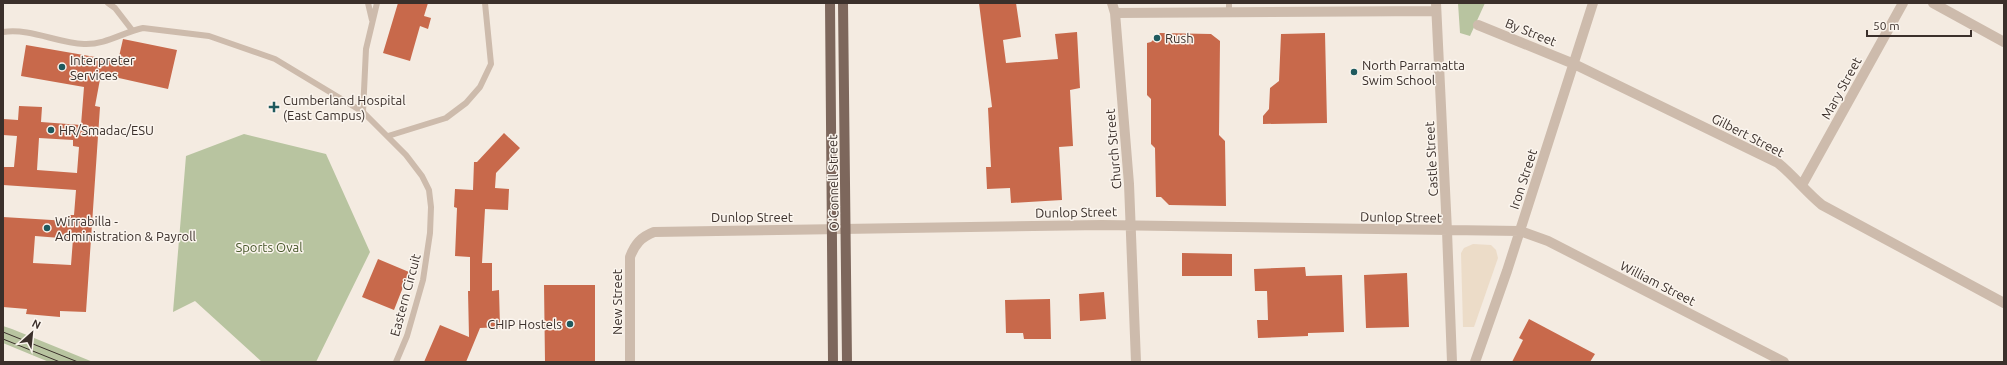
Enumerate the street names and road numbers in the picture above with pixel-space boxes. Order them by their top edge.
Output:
street label: By Street [1503,15,1559,49]
street label: Mary Street [1818,55,1864,121]
street label: Church Street [1103,108,1123,190]
street label: Gilbert Street [1710,111,1786,159]
street label: Castle Street [1422,121,1440,197]
street label: O'Connell Street [825,135,841,231]
street label: Iron Street [1507,147,1539,211]
street label: Dunlop Street [1035,204,1117,220]
street label: Dunlop Street [1360,209,1442,225]
street label: Dunlop Street [711,210,793,224]
street label: Eastern Circuit [387,252,423,338]
street label: William Street [1618,258,1698,308]
street label: New Street [610,269,624,335]

